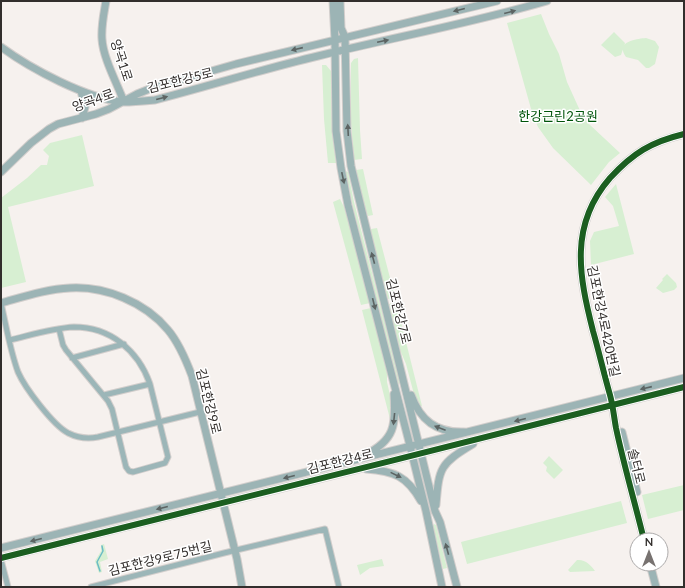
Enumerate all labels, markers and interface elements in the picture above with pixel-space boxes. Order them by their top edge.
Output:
one-way arrow [453,8,465,14]
one-way arrow [504,9,516,15]
street label: 양곡1로 [108,37,136,83]
one-way arrow [377,38,390,44]
one-way arrow [291,46,303,52]
street label: 김포한강5로 [145,64,215,96]
street label: 양곡4로 [70,85,116,115]
one-way arrow [157,95,169,101]
park label: 한강근린2공원 [518,108,598,124]
one-way arrow [344,124,351,136]
one-way arrow [340,172,346,184]
one-way arrow [370,251,376,263]
street label: 김포한강4로420번길 [584,264,624,378]
street label: 김포한강7로 [383,276,415,346]
one-way arrow [371,298,377,310]
street label: 김포한강9로 [193,366,225,436]
one-way arrow [640,386,652,392]
one-way arrow [391,413,398,425]
one-way arrow [514,417,526,423]
one-way arrow [434,425,446,431]
street label: 김포한강4로 [305,445,375,477]
street label: 솔터로 [625,447,649,485]
one-way arrow [390,472,402,478]
one-way arrow [282,474,294,480]
one-way arrow [156,505,168,511]
north arrow [629,532,669,572]
text: N [645,535,653,548]
one-way arrow [30,537,42,543]
street label: 김포한강9로75번길 [106,537,214,579]
one-way arrow [444,543,450,555]

